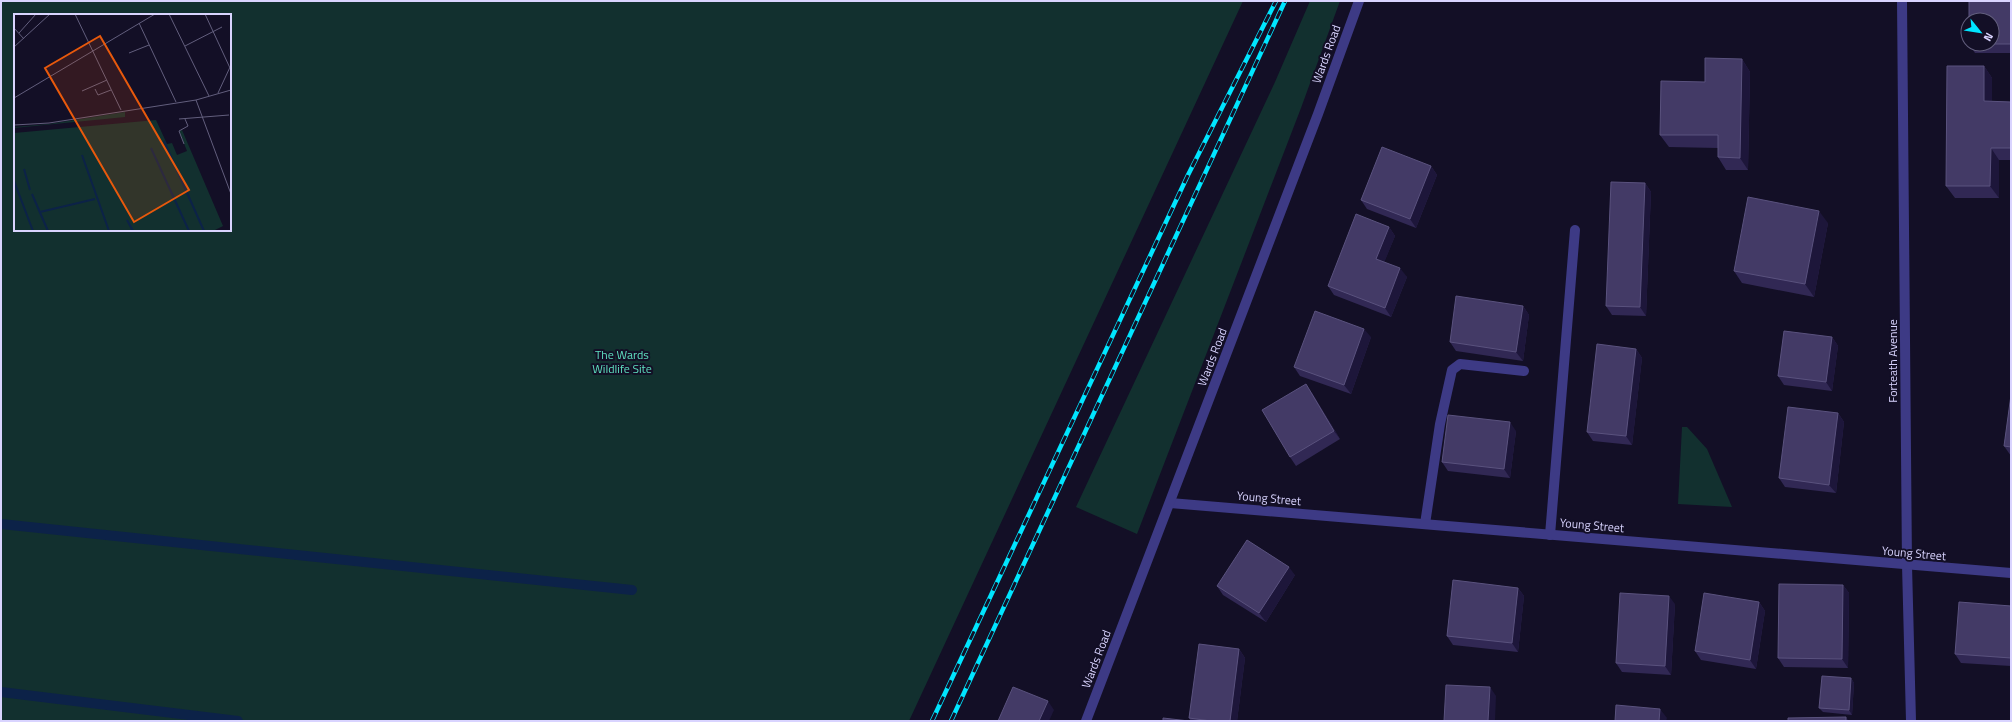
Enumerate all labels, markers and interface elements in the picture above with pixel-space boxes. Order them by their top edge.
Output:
north arrow [1960,12,2000,52]
inset map [14,14,231,231]
street label: Wards Road [1307,22,1345,86]
text: N [1980,30,1997,44]
street label: Forteath Avenue [1883,319,1902,403]
street label: Wards Road [1192,325,1232,389]
park label: The Wards Wildlife Site [592,345,652,378]
street label: Young Street [1236,486,1303,510]
street label: Young Street [1559,513,1626,537]
street label: Young Street [1881,541,1948,565]
street label: Wards Road [1076,627,1116,691]

